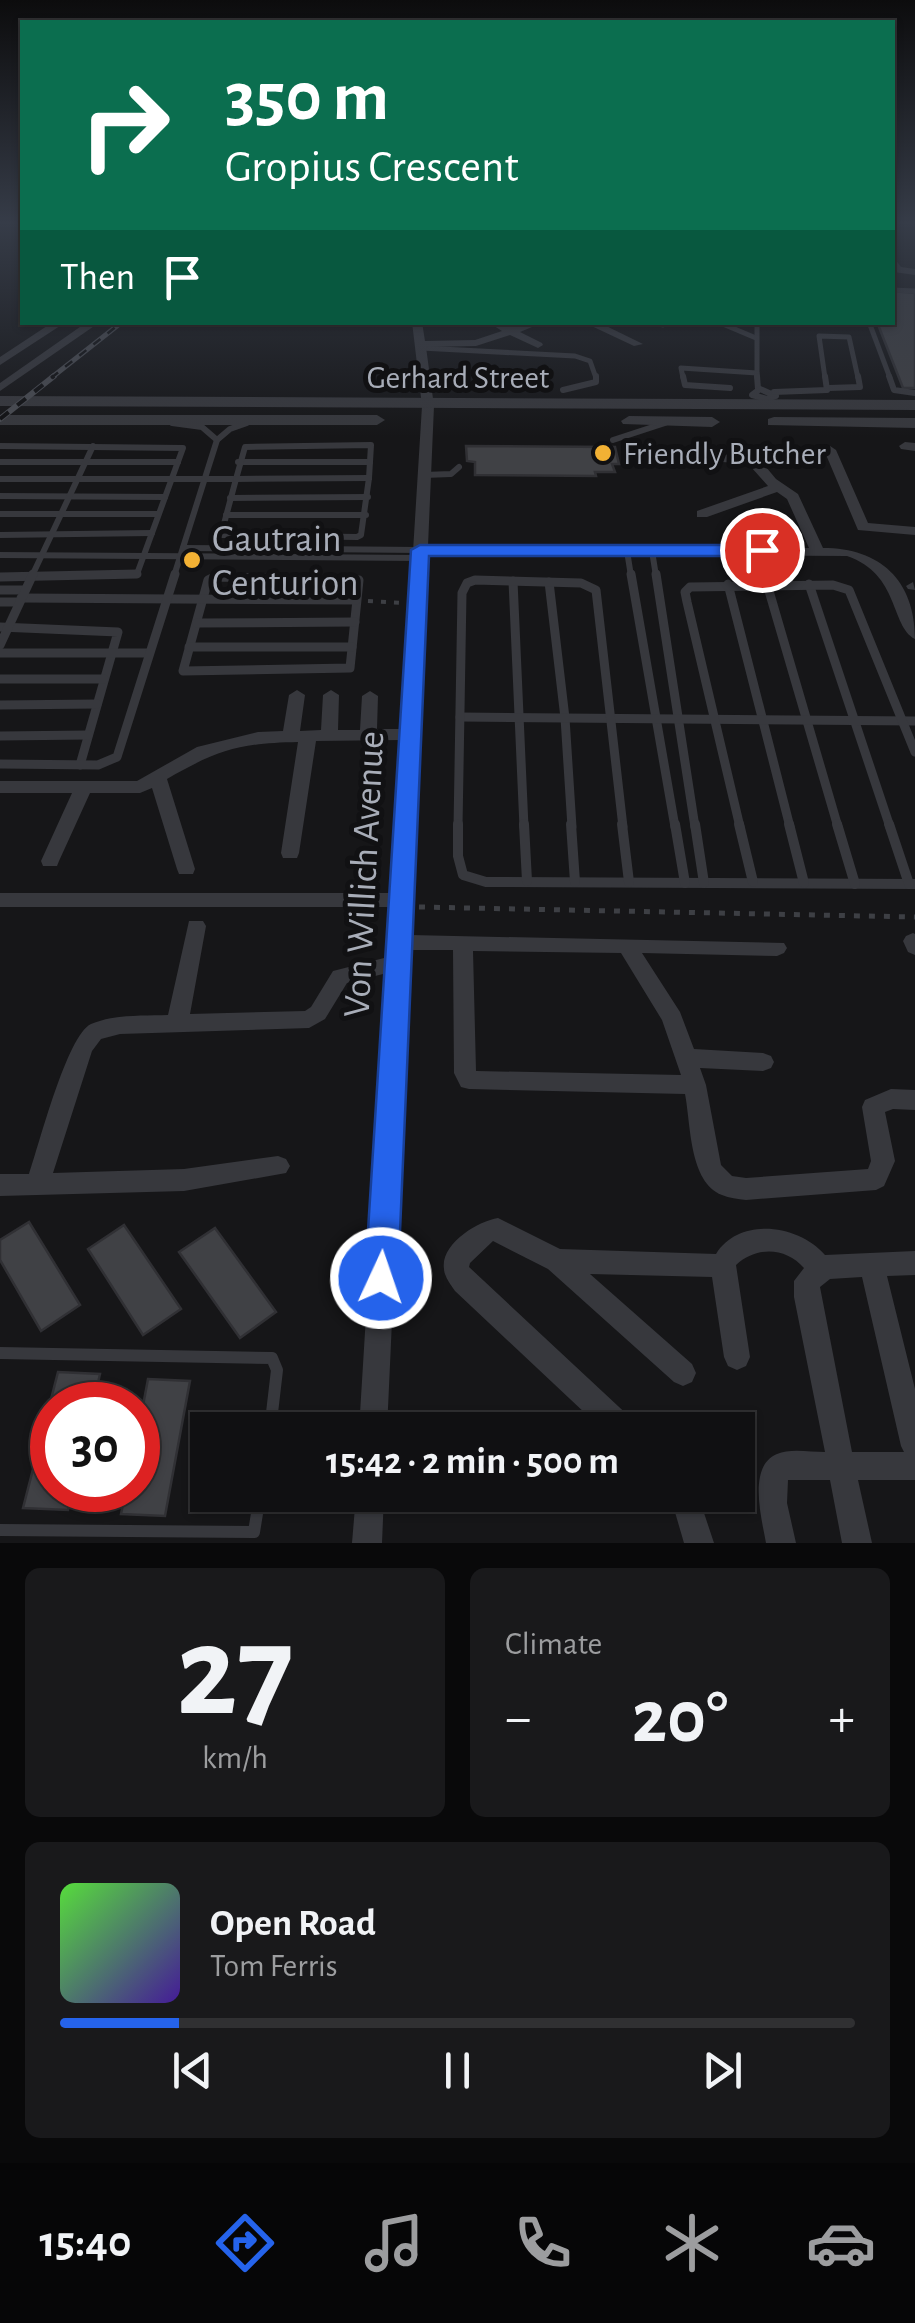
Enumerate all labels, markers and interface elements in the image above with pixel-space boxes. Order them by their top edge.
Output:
icon: right [60,60,190,190]
text: 350 m [225,63,389,133]
text: Gropius Crescent [225,145,519,190]
icon: arrive [155,250,210,305]
text: Then [60,259,135,297]
street label: Gerhard Street [367,362,549,394]
place label: Friendly Butcher [623,438,826,470]
marker: Friendly Butcher [592,442,614,464]
pin [720,508,805,593]
place label: Gautrain Centurion [212,521,359,603]
icon: arrive [735,523,790,578]
marker: Gautrain Centurion [181,549,203,571]
street label: Von Willich Avenue [339,730,391,1018]
position arrow [329,1226,433,1330]
speed limit sign: 30 [30,1382,160,1512]
text: 15:42 · 2 min · 500 m [326,1443,619,1481]
text: 27 [176,1609,294,1739]
text: Climate [505,1628,602,1660]
text: 20° [632,1681,728,1756]
text: − [505,1691,531,1746]
text: + [829,1691,855,1746]
text: km/h [202,1742,268,1774]
text: Open Road [210,1905,376,1943]
text: Tom Ferris [210,1950,338,1982]
icon: previous [165,2043,220,2098]
icon: pause [430,2043,485,2098]
icon: next [695,2043,750,2098]
icon: directions [210,2208,280,2278]
icon: music [359,2208,429,2278]
icon: phone [508,2208,578,2278]
icon: climate [657,2208,727,2278]
icon: car [806,2208,876,2278]
text: 15:40 [39,2220,131,2265]

